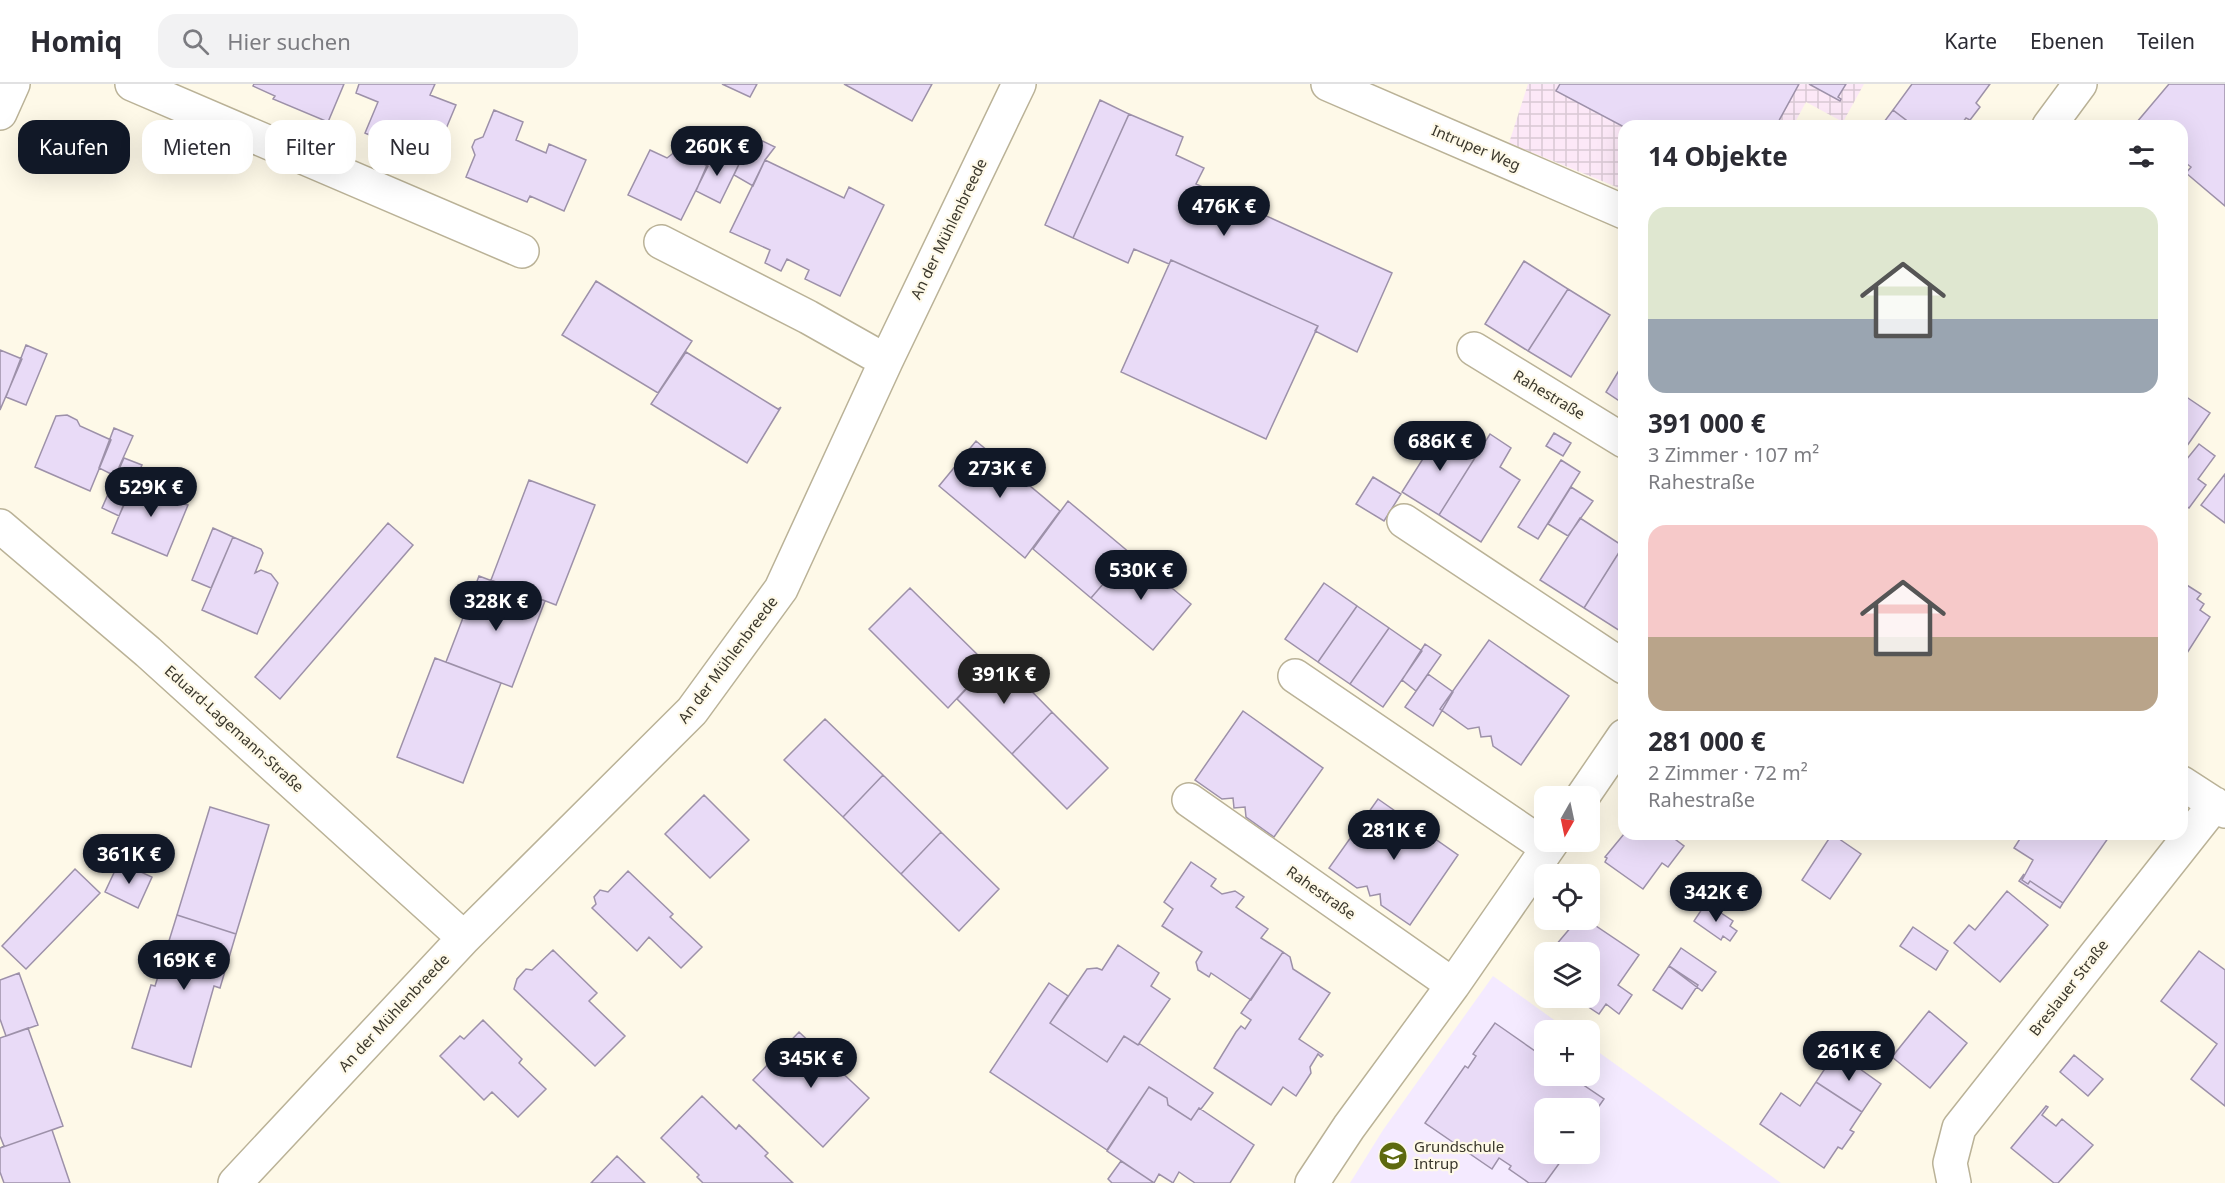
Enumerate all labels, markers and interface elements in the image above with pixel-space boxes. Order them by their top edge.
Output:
search box [158,14,578,68]
text: Homiq [30,22,122,60]
icon: search [179,25,212,58]
text: Hier suchen [227,26,351,56]
text: Karte [1944,27,1997,55]
text: Ebenen [2030,27,2104,55]
text: Teilen [2137,27,2195,55]
street label: Intruper Weg [1429,119,1524,175]
chip: Kaufen [18,120,130,174]
chip: Mieten [142,120,253,174]
chip: Filter [265,120,356,174]
chip: Neu [368,120,451,174]
pin: 260K € [668,126,766,177]
text: 260K € [685,132,749,159]
text: 14 Objekte [1648,138,1788,174]
icon: filters [2125,140,2158,173]
street label: An der Mühlenbreede [905,155,991,302]
pin: 476K € [1175,186,1273,237]
text: 476K € [1192,192,1256,219]
icon: home [1849,246,1957,354]
street label: Rahestraße [1510,365,1589,423]
text: 391 000 € [1648,405,1766,441]
pin: 686K € [1391,421,1489,472]
text: 686K € [1408,427,1472,454]
text: 3 Zimmer · 107 m² [1648,441,1819,468]
pin: 273K € [951,448,1049,499]
text: 273K € [968,454,1032,481]
pin: 529K € [102,467,200,518]
text: Rahestraße [1648,468,1755,495]
text: 529K € [119,473,183,500]
pin: 530K € [1092,550,1190,601]
text: 530K € [1109,556,1173,583]
icon: home [1849,564,1957,672]
pin: 328K € [447,581,545,632]
text: 328K € [464,587,528,614]
street label: An der Mühlenbreede [673,592,782,727]
pin: 391K € [955,654,1053,705]
street label: Eduard-Lagemann-Straße [161,660,309,796]
text: 391K € [972,660,1036,687]
text: 281 000 € [1648,723,1766,759]
text: 2 Zimmer · 72 m² [1648,759,1808,786]
north arrow [1534,786,1600,852]
map controls [1534,786,1600,1164]
text: Rahestraße [1648,786,1755,813]
pin: 281K € [1345,810,1443,861]
text: 281K € [1362,816,1426,843]
pin: 361K € [80,834,178,885]
text: 361K € [97,840,161,867]
street label: Rahestraße [1283,861,1360,923]
button: locate [1534,864,1600,930]
pin: 342K € [1667,872,1765,923]
text: 342K € [1684,878,1748,905]
street label: Breslauer Straße [2024,935,2112,1040]
pin: 169K € [135,940,233,991]
button: layers [1534,942,1600,1008]
text: 169K € [152,946,216,973]
street label: An der Mühlenbreede [333,949,453,1075]
button: + [1534,1020,1600,1086]
pin: 261K € [1800,1031,1898,1082]
text: 261K € [1817,1037,1881,1064]
pin: 345K € [762,1038,860,1089]
text: 345K € [779,1044,843,1071]
button: − [1534,1098,1600,1164]
place label: Grundschule Intrup [1414,1136,1504,1173]
school or university icon: Grundschule Intrup [1377,1140,1409,1172]

